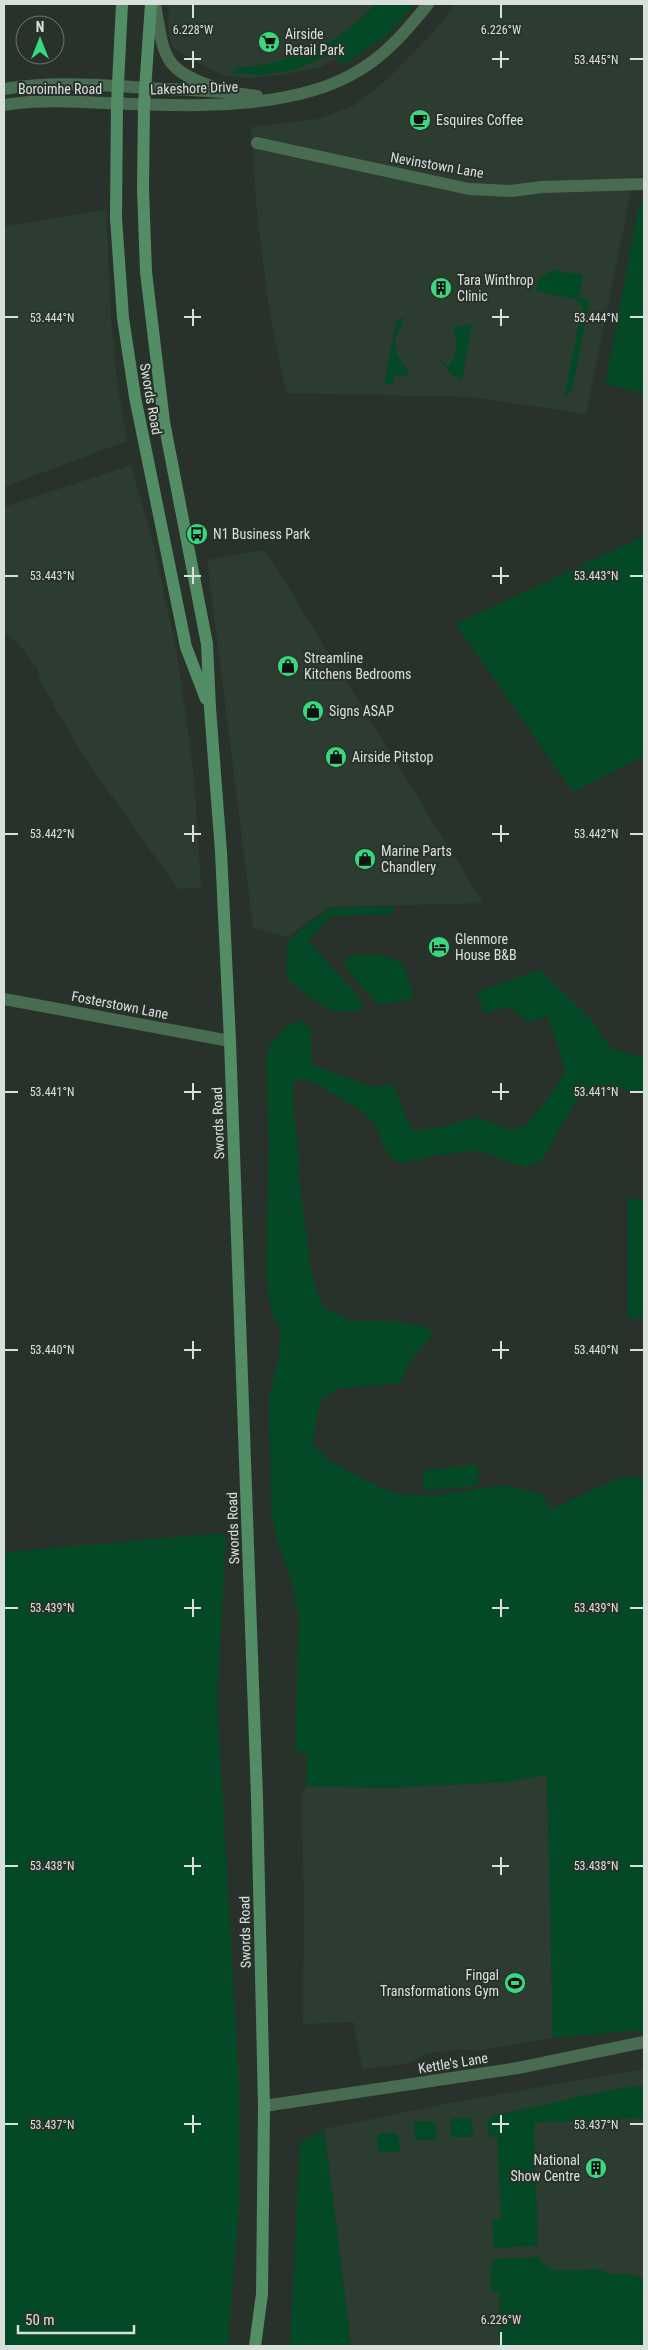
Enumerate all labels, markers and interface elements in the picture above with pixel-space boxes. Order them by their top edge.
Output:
north arrow [15,15,65,65]
text: N [36,19,44,35]
text: 6.228°W [173,23,213,37]
text: 6.226°W [481,23,521,37]
place label: Airside Retail Park [285,26,345,58]
supermarket icon: Airside Retail Park [257,30,281,54]
text: 53.445°N [574,53,618,67]
street label: Lakeshore Drive [150,78,239,98]
street label: Boroimhe Road [18,81,102,97]
cafe icon: Esquires Coffee [408,108,432,132]
place label: Esquires Coffee [436,112,524,128]
street label: Nevinstown Lane [389,149,485,181]
place label: Tara Winthrop Clinic [457,272,534,304]
building icon: Tara Winthrop Clinic [429,276,453,300]
text: 53.444°N [30,311,74,325]
text: 53.444°N [574,311,618,325]
street label: Swords Road [137,362,165,436]
bus stop icon: N1 Business Park [185,522,209,546]
place label: N1 Business Park [213,526,311,542]
text: 53.443°N [30,569,74,583]
text: 53.443°N [574,569,618,583]
place label: Streamline Kitchens Bedrooms [304,650,411,682]
shop icon: Streamline Kitchens Bedrooms [276,654,300,678]
shop icon: Signs ASAP [301,699,325,723]
place label: Signs ASAP [329,703,394,719]
shop icon: Airside Pitstop [324,745,348,769]
place label: Airside Pitstop [352,749,433,765]
text: 53.442°N [30,827,74,841]
text: 53.442°N [574,827,618,841]
place label: Marine Parts Chandlery [381,843,452,875]
shop icon: Marine Parts Chandlery [353,847,377,871]
place label: Glenmore House B&B [455,931,517,963]
hotel icon: Glenmore House B&B [427,935,451,959]
street label: Fosterstown Lane [70,988,170,1022]
text: 53.441°N [30,1085,74,1099]
text: 53.441°N [574,1085,618,1099]
street label: Swords Road [209,1087,227,1159]
text: 53.440°N [30,1343,74,1357]
text: 53.440°N [574,1343,618,1357]
street label: Swords Road [224,1492,242,1564]
text: 53.439°N [30,1601,74,1615]
text: 53.439°N [574,1601,618,1615]
text: 53.438°N [30,1859,74,1873]
text: 53.438°N [574,1859,618,1873]
street label: Swords Road [236,1896,254,1968]
place label: Fingal Transformations Gym [380,1967,499,1999]
sports icon: Fingal Transformations Gym [503,1971,527,1995]
street label: Kettle's Lane [417,2050,489,2076]
text: 53.437°N [30,2118,74,2132]
text: 53.437°N [574,2118,618,2132]
place label: National Show Centre [511,2152,580,2184]
building icon: National Show Centre [584,2156,608,2180]
scale bar [18,2302,134,2334]
text: 50 m [25,2311,55,2329]
text: 6.226°W [481,2313,521,2327]

